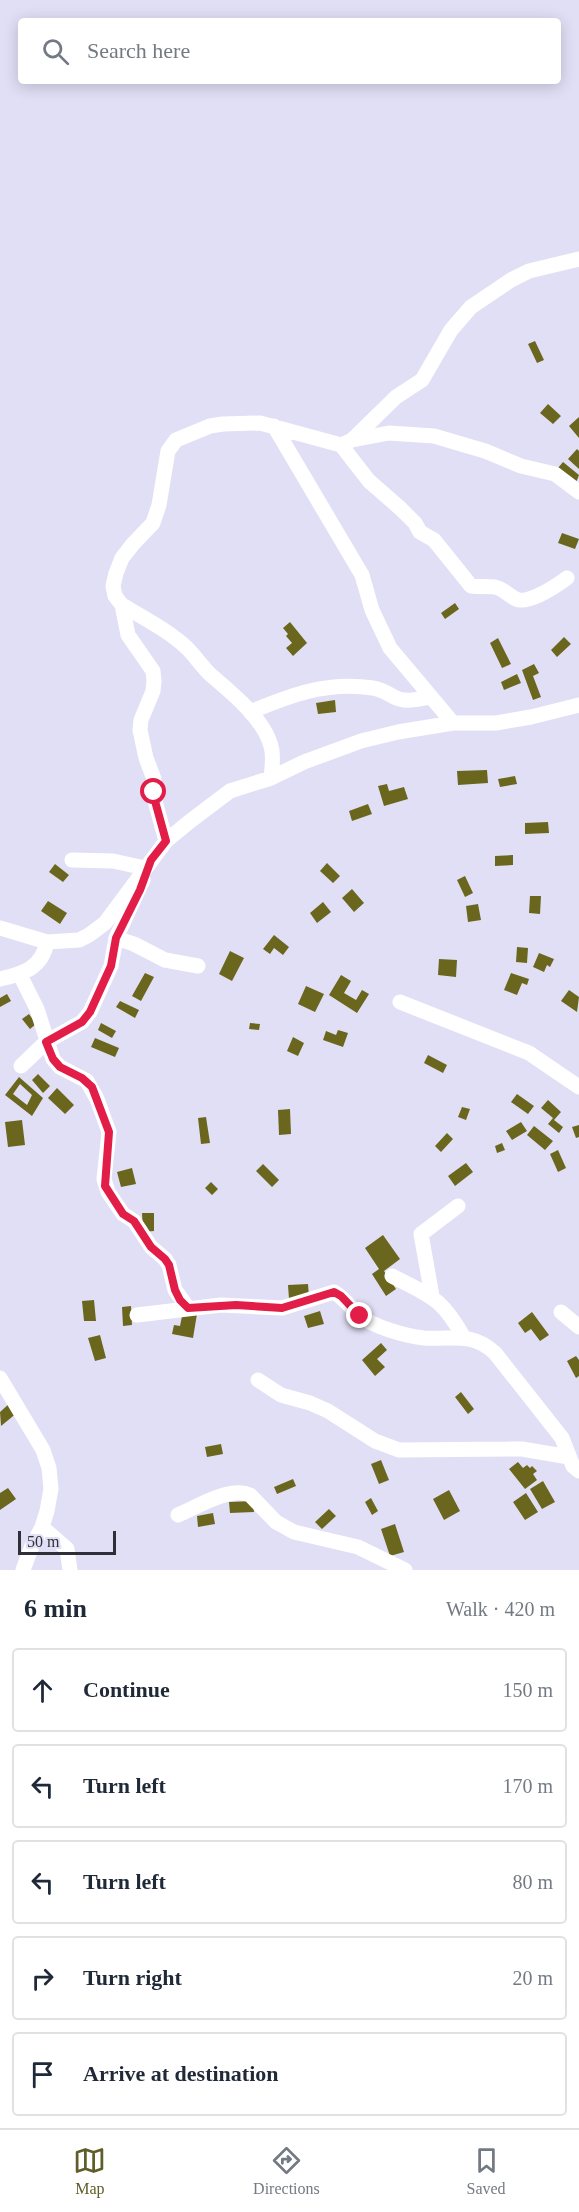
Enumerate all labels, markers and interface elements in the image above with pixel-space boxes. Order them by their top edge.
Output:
search box [18,18,561,84]
icon: search [39,35,72,68]
text: Search here [87,38,190,63]
route start [140,778,166,804]
route end [346,1302,372,1328]
scale bar [18,1528,116,1556]
text: 50 m [27,1533,59,1550]
text: 6 min [24,1594,87,1623]
text: Walk · 420 m [446,1598,555,1620]
icon: ahead [26,1674,59,1707]
text: Continue [83,1677,170,1702]
text: 150 m [502,1679,553,1701]
icon: left [26,1770,59,1803]
text: Turn left [83,1773,166,1798]
text: 170 m [502,1775,553,1797]
icon: left [26,1866,59,1899]
text: Turn left [83,1869,166,1894]
text: 80 m [512,1871,553,1893]
icon: right [26,1962,59,1995]
text: Turn right [83,1965,182,1990]
text: 20 m [512,1967,553,1989]
icon: arrive [26,2058,59,2091]
text: Arrive at destination [83,2061,279,2086]
tab: Map [73,2144,106,2198]
tab: Directions [253,2144,320,2198]
tab: Saved [466,2144,506,2198]

